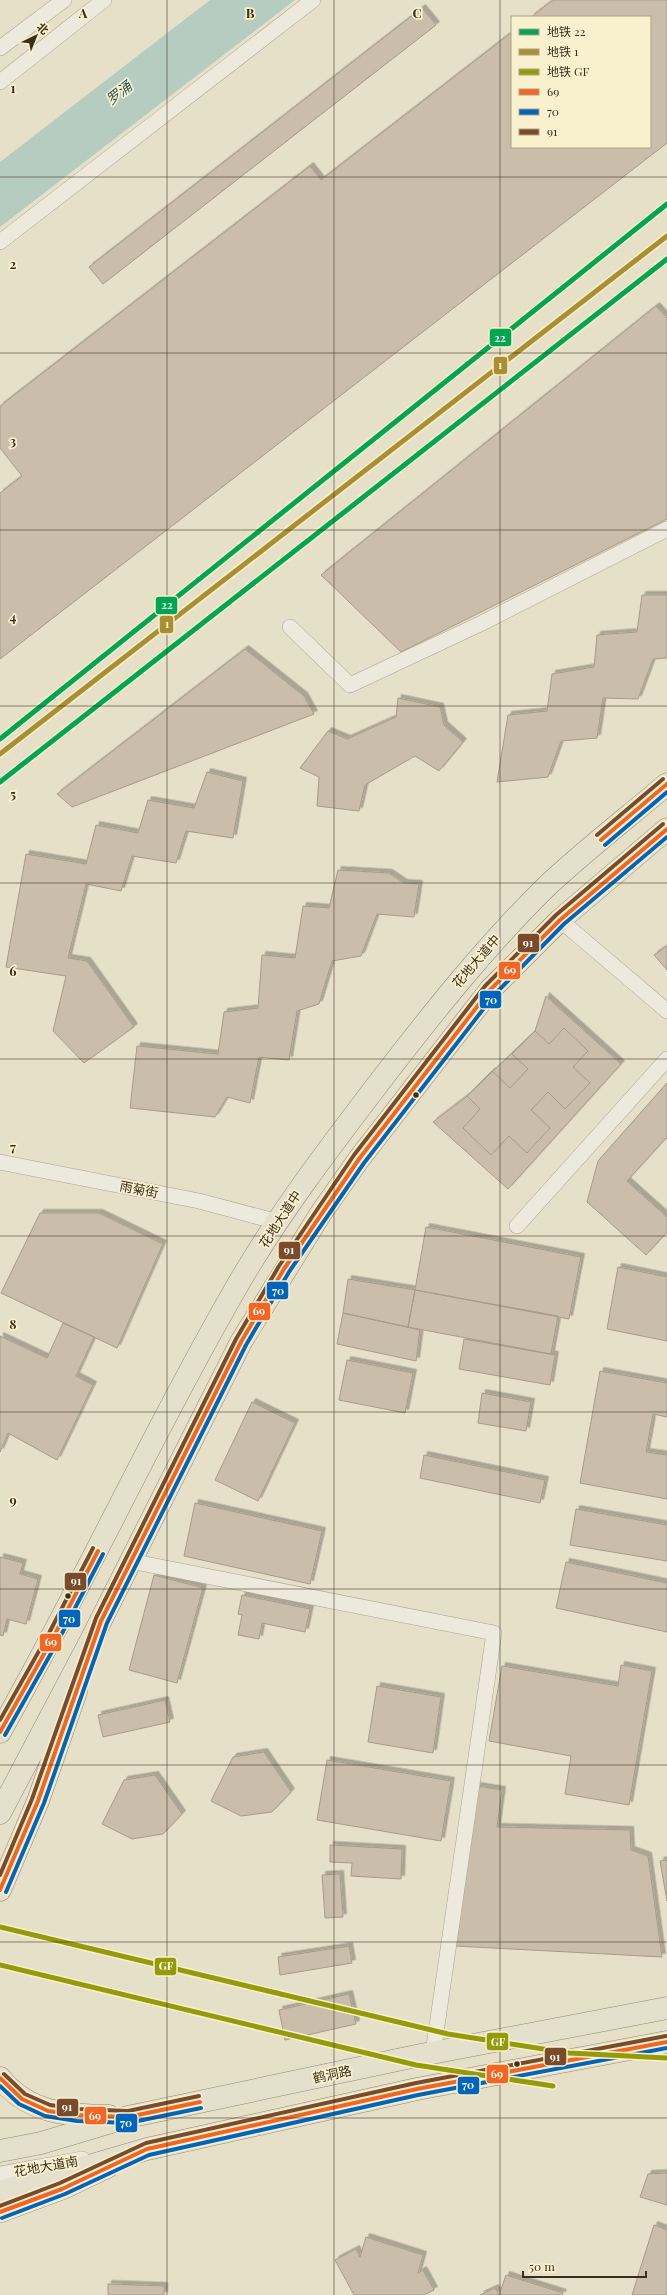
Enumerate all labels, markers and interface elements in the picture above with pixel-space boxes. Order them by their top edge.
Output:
text: A [78,4,88,21]
text: B [246,4,255,21]
text: C [412,4,422,21]
north arrow [16,16,56,56]
legend [511,16,651,148]
text: 北 [34,19,52,38]
text: 地铁 22 [547,23,586,39]
text: 地铁 1 [547,43,579,59]
text: 地铁 GF [547,63,589,79]
water label: 罗涌 [102,75,137,109]
text: 1 [11,79,16,96]
text: 69 [547,83,559,99]
text: 70 [547,103,559,119]
text: 91 [547,123,558,139]
text: 2 [10,255,17,272]
line badge: 22 [489,328,512,347]
text: 22 [494,330,506,345]
line badge: 1 [493,356,508,375]
text: 1 [498,357,502,372]
text: 3 [10,432,16,449]
line badge: 22 [155,596,178,615]
text: 22 [161,597,173,612]
text: 4 [10,608,17,625]
line badge: 1 [159,615,174,634]
text: 1 [165,616,169,631]
text: 5 [10,785,16,802]
street label: 花地大道中 [448,931,503,991]
line badge: 91 [517,933,540,953]
text: 91 [523,935,533,950]
line badge: 69 [498,961,521,980]
text: 6 [9,962,17,979]
text: 69 [504,962,516,977]
line badge: 70 [479,990,502,1009]
text: 70 [485,992,497,1007]
unlabelled marker [411,1090,421,1100]
text: 7 [10,1138,16,1155]
street label: 雨菊街 [118,1176,160,1201]
street label: 花地大道中 [255,1187,304,1251]
line badge: 91 [278,1241,301,1260]
text: 91 [284,1242,294,1257]
line badge: 70 [266,1281,289,1300]
text: 70 [272,1283,284,1298]
line badge: 69 [248,1302,271,1321]
text: 69 [253,1303,265,1318]
text: 8 [9,1315,17,1332]
text: 9 [9,1491,17,1508]
line badge: 91 [64,1572,87,1591]
text: 91 [71,1573,81,1588]
unlabelled marker [63,1591,73,1601]
line badge: 70 [58,1609,81,1628]
text: 70 [63,1611,75,1626]
line badge: 69 [39,1633,62,1652]
text: 69 [45,1634,57,1649]
line badge: GF [154,1957,177,1976]
text: GF [159,1958,174,1973]
line badge: GF [486,2032,509,2051]
text: GF [491,2034,506,2049]
line badge: 91 [544,2047,567,2066]
text: 91 [550,2049,560,2064]
unlabelled marker [512,2059,522,2069]
street label: 鹤洞路 [311,2061,353,2086]
line badge: 69 [486,2064,509,2084]
text: 69 [491,2066,503,2081]
line badge: 70 [457,2076,480,2095]
text: 70 [462,2077,474,2092]
line badge: 91 [56,2098,79,2117]
text: 91 [62,2099,72,2114]
line badge: 69 [84,2106,107,2125]
text: 69 [89,2108,101,2123]
line badge: 70 [115,2113,138,2133]
text: 70 [120,2115,132,2130]
street label: 花地大道南 [12,2151,79,2180]
scale bar [523,2253,646,2279]
text: 50 m [529,2258,555,2274]

